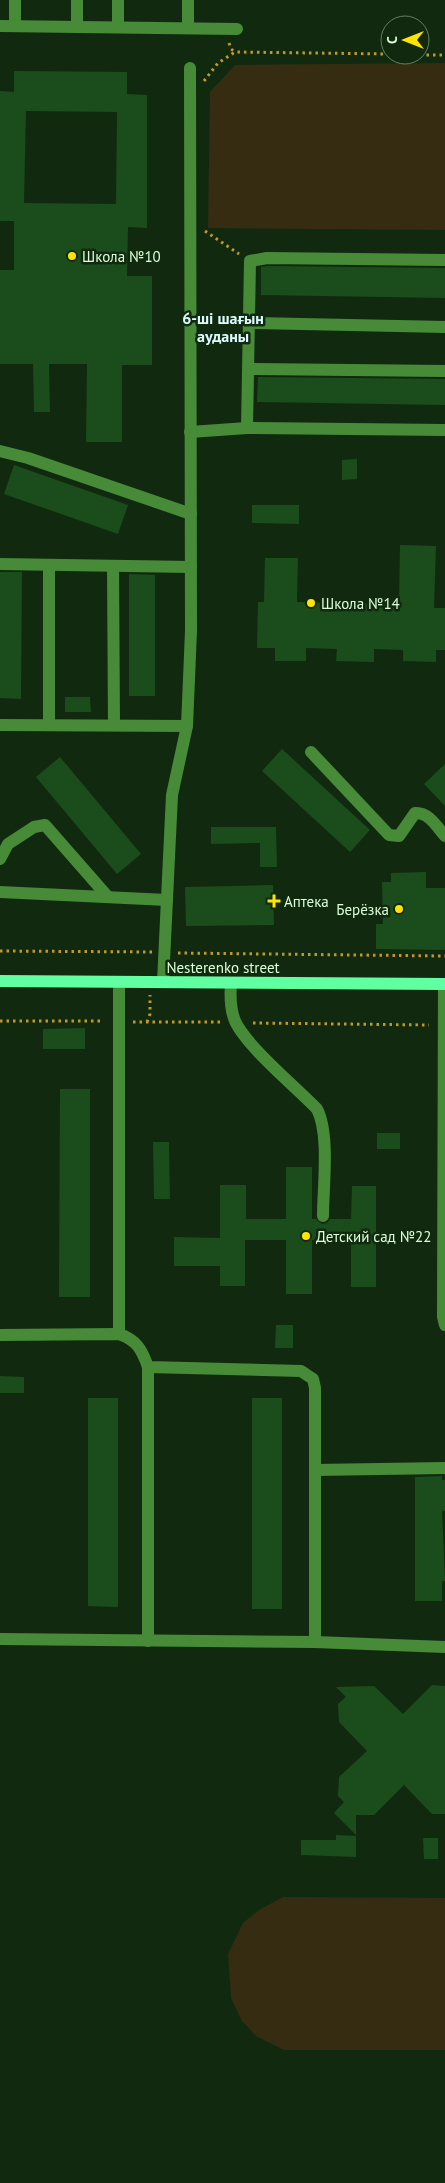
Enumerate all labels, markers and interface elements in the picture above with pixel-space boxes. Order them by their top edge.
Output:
north arrow [380,15,430,65]
text: С [383,36,401,44]
place label: Школа №10 [82,247,161,266]
marker: Школа №10 [66,250,78,262]
district label: 6-ші шағын ауданы [182,308,264,346]
place label: Школа №14 [321,594,400,613]
marker: Школа №14 [305,597,317,609]
place label: Аптека [284,892,329,911]
marker: Аптека [268,895,280,907]
place label: Берёзка [336,900,389,919]
marker: Берёзка [393,903,405,915]
street label: Nesterenko street [166,958,280,977]
place label: Детский сад №22 [316,1227,431,1246]
marker: Детский сад №22 [300,1230,312,1242]

